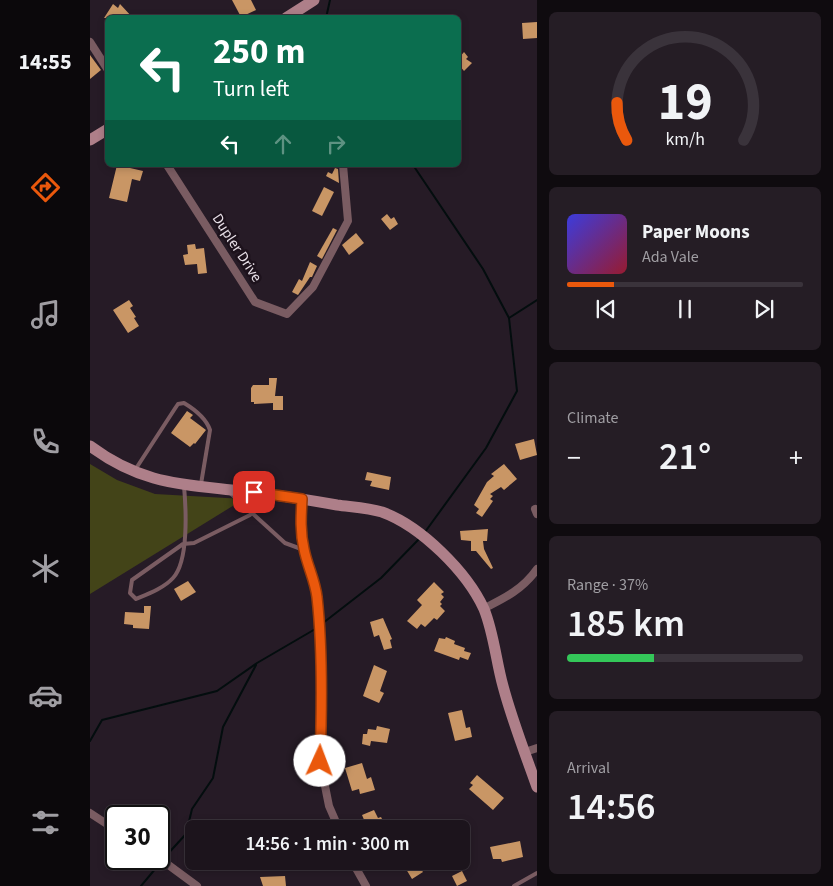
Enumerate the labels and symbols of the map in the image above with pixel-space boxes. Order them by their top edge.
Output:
street label: Dupler Drive [207,210,267,286]
pin [233,471,275,513]
position arrow [293,734,345,786]
speed limit sign: 30 [105,805,170,870]

